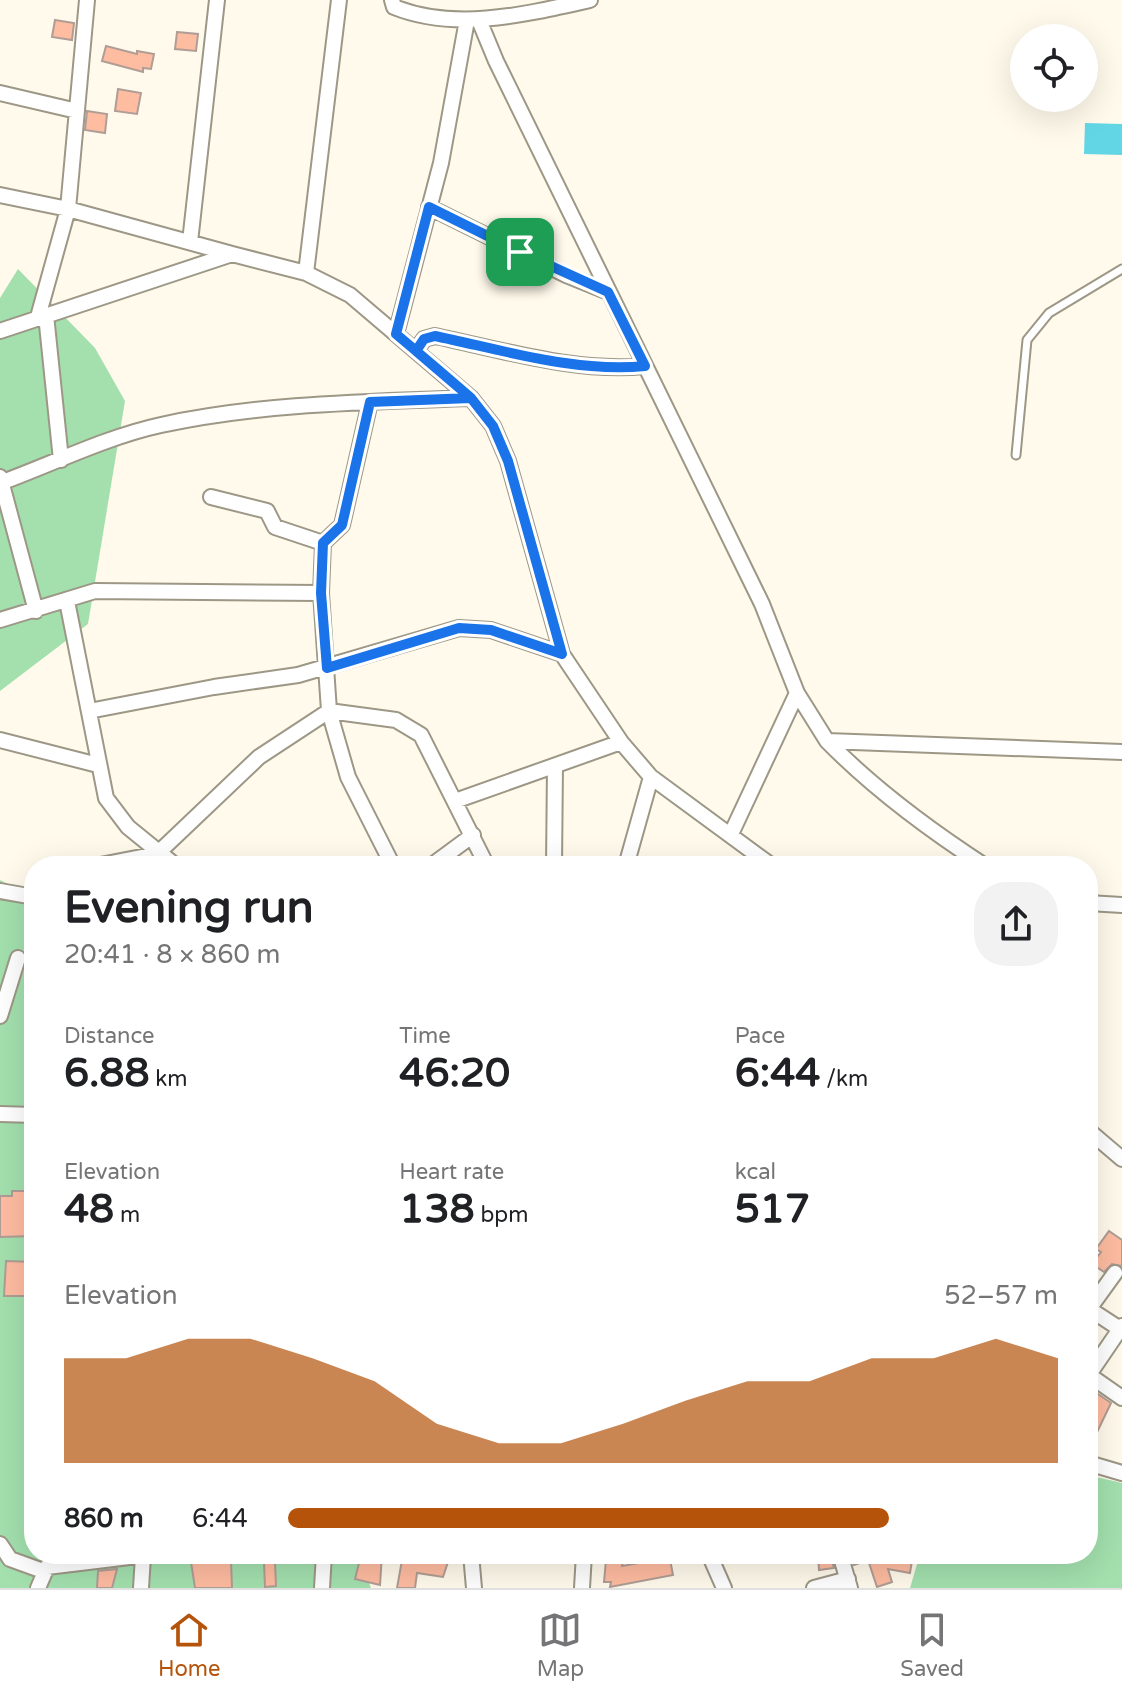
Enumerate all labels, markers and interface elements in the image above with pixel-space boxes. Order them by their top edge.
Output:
map controls [1010,24,1098,112]
button: locate [1010,24,1098,112]
pin [486,218,554,286]
icon: arrive [498,230,542,274]
text: Evening run [64,882,313,935]
button: share [974,882,1058,966]
text: 20:41 · 8 × 860 m [64,939,280,970]
text: Distance [64,1023,155,1049]
text: Time [399,1023,451,1049]
text: Pace [735,1023,785,1049]
text: 6.88 [64,1049,150,1097]
text: 46:20 [399,1049,510,1097]
text: 6:44 [735,1049,820,1097]
text: km [150,1066,187,1092]
text: /km [820,1066,868,1092]
text: Elevation [64,1159,160,1185]
text: Heart rate [399,1159,504,1185]
text: kcal [735,1159,776,1185]
text: 48 [64,1185,114,1233]
text: 138 [399,1185,475,1233]
text: 517 [735,1185,810,1233]
text: m [114,1202,140,1228]
text: bpm [475,1202,528,1228]
text: Elevation [64,1280,178,1311]
text: 52–57 m [944,1280,1058,1311]
text: 860 m [64,1503,144,1534]
text: 6:44 [192,1503,248,1534]
tab: Home [158,1608,220,1682]
tab: Map [537,1608,584,1682]
tab: Saved [900,1608,964,1682]

